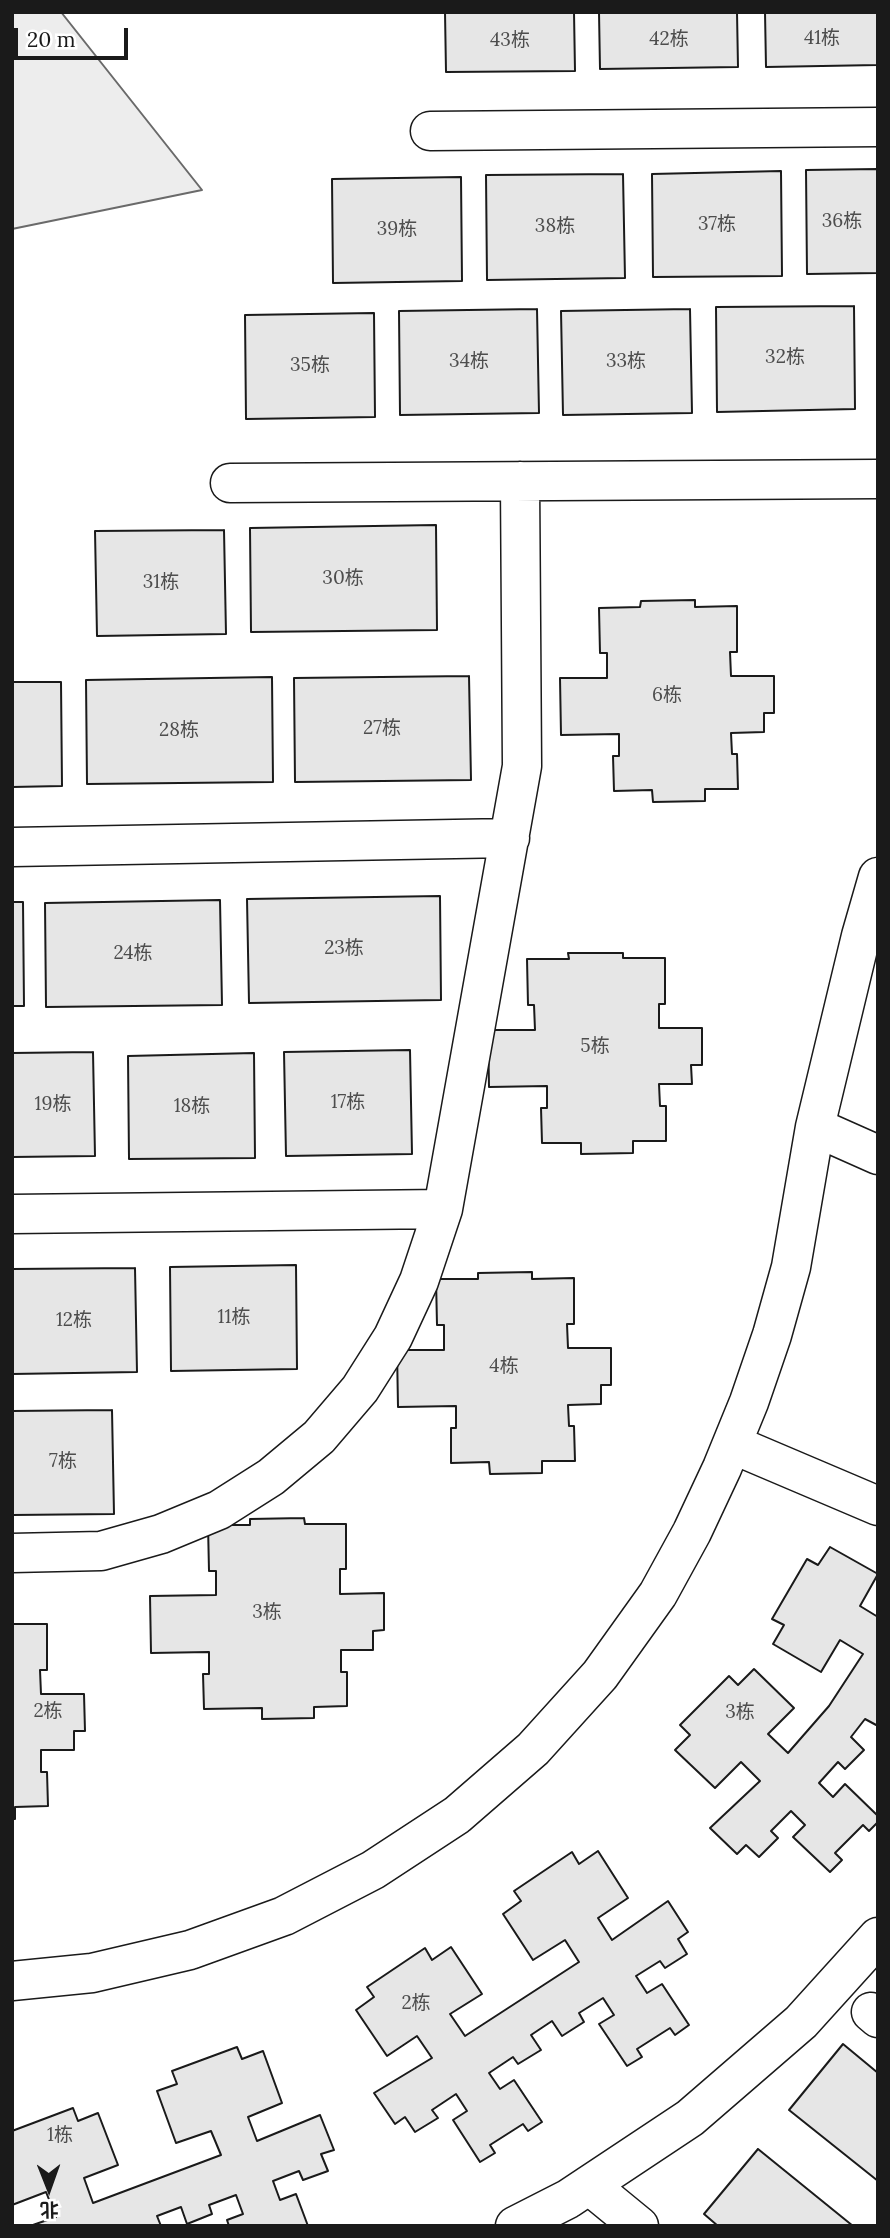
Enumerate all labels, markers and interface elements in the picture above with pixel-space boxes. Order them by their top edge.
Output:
scale bar [18,14,131,58]
text: 20 m [27,26,76,53]
house number: 41栋 [804,28,840,50]
house number: 42栋 [649,29,689,51]
house number: 43栋 [490,30,530,52]
house number: 36栋 [822,211,862,233]
house number: 37栋 [698,214,736,236]
house number: 38栋 [535,216,575,238]
house number: 39栋 [377,219,417,241]
house number: 32栋 [765,347,805,369]
house number: 34栋 [449,351,489,373]
house number: 33栋 [606,351,646,373]
house number: 35栋 [290,355,330,377]
house number: 30栋 [322,568,364,590]
house number: 31栋 [143,572,179,594]
house number: 6栋 [652,685,682,707]
house number: 27栋 [363,718,401,740]
house number: 28栋 [159,720,199,742]
house number: 23栋 [324,938,364,960]
house number: 24栋 [113,943,153,965]
house number: 5栋 [580,1036,610,1058]
house number: 17栋 [331,1092,365,1114]
house number: 19栋 [35,1094,71,1116]
house number: 18栋 [174,1096,210,1118]
house number: 11栋 [218,1307,250,1329]
house number: 12栋 [56,1310,92,1332]
house number: 4栋 [489,1356,519,1378]
house number: 7栋 [49,1451,77,1473]
house number: 3栋 [252,1602,282,1624]
house number: 2栋 [33,1701,63,1723]
house number: 3栋 [725,1702,755,1724]
house number: 2栋 [401,1993,431,2015]
house number: 1栋 [47,2125,73,2147]
north arrow [14,2154,84,2224]
text: 北 [40,2198,59,2222]

